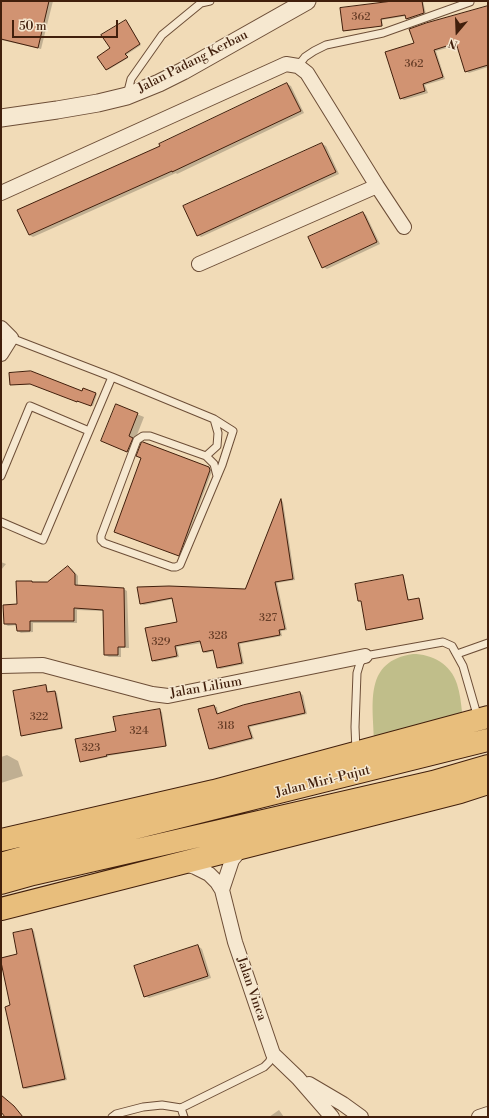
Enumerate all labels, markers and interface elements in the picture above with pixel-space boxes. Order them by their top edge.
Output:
house number: 362 [351,10,371,24]
scale bar [14,12,120,38]
north arrow [437,12,477,52]
text: 50 m [19,19,47,34]
street label: Jalan Padang Kerbau [135,27,251,97]
text: N [447,35,459,51]
house number: 362 [404,57,424,71]
house number: 327 [259,611,277,625]
house number: 328 [208,629,228,643]
house number: 329 [151,635,171,649]
street label: Jalan Lilium [169,674,243,702]
house number: 322 [30,710,48,724]
house number: 318 [217,719,235,733]
house number: 324 [130,724,148,738]
house number: 323 [82,741,100,755]
street label: Jalan Miri-Pujut [274,763,372,801]
street label: Jalan Vinca [233,955,269,1023]

